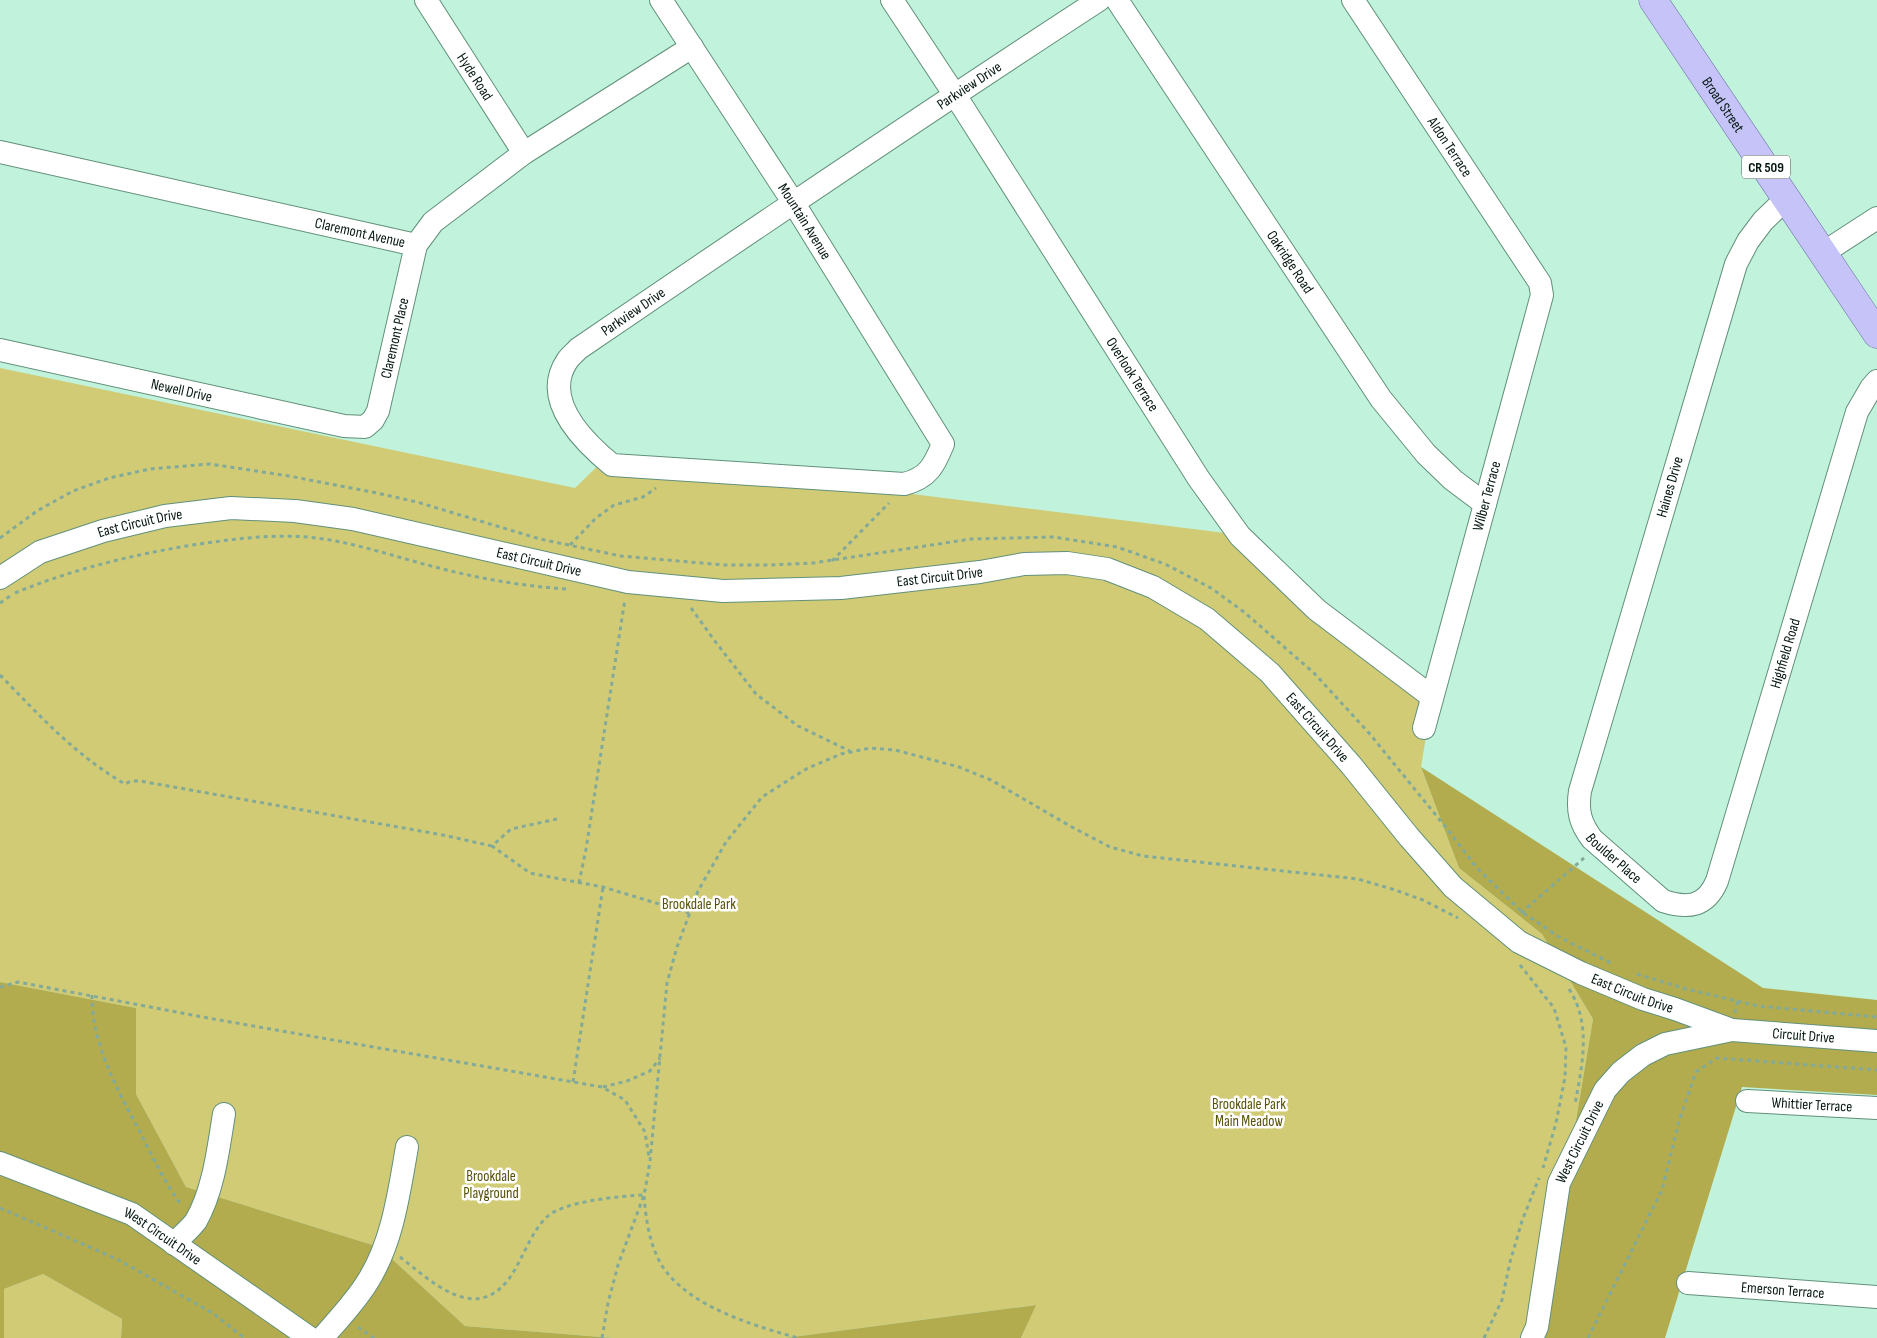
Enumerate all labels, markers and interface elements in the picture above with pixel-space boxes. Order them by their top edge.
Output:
street label: Hyde Road [453,49,497,104]
street label: Parkview Drive [933,57,1005,114]
street label: Broad Street [1698,73,1749,136]
street label: Aldon Terrace [1423,112,1477,180]
road number: CR 509 [1742,156,1790,178]
street label: Mountain Avenue [774,180,836,263]
street label: Claremont Avenue [313,213,407,252]
street label: Oakridge Road [1263,227,1318,297]
street label: Parkview Drive [597,283,669,340]
street label: Claremont Place [376,296,413,380]
street label: Overlook Terrace [1102,334,1163,415]
street label: Newell Drive [149,374,214,406]
street label: Haines Drive [1652,454,1688,520]
street label: Wilber Terrace [1469,459,1505,533]
street label: East Circuit Drive [95,504,183,542]
street label: East Circuit Drive [495,543,583,581]
street label: East Circuit Drive [896,562,984,591]
street label: Highfield Road [1766,616,1804,691]
street label: East Circuit Drive [1282,688,1353,766]
street label: Boulder Place [1581,829,1646,888]
park label: Brookdale Park [662,895,736,914]
street label: East Circuit Drive [1588,969,1676,1017]
street label: Circuit Drive [1772,1024,1835,1047]
street label: Whittier Terrace [1771,1093,1853,1116]
park label: Brookdale Park Main Meadow [1212,1095,1286,1131]
street label: West Circuit Drive [1551,1097,1608,1186]
park label: Brookdale Playground [463,1167,519,1203]
street label: West Circuit Drive [121,1202,205,1269]
street label: Emerson Terrace [1740,1277,1825,1303]

